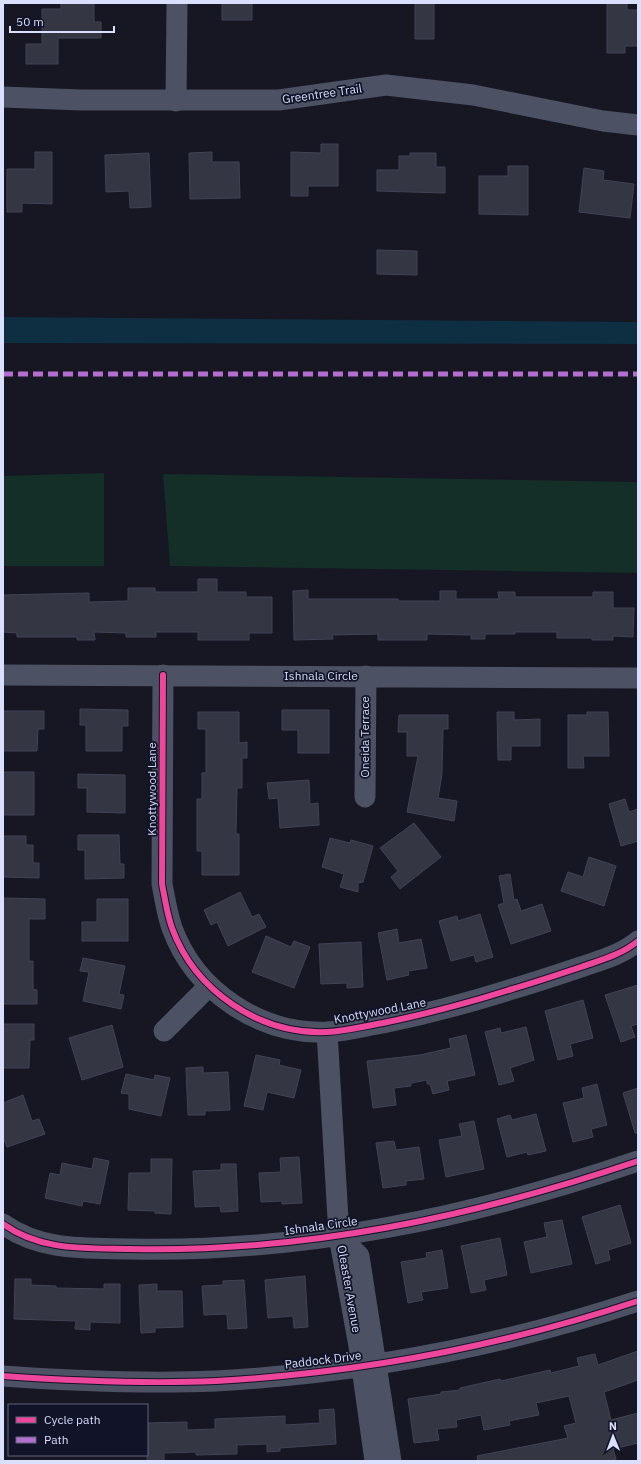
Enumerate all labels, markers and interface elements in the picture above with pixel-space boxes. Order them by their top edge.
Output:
scale bar [10,8,114,34]
text: 50 m [16,14,44,29]
street label: Greentree Trail [281,80,363,107]
street label: Ishnala Circle [284,668,358,683]
street label: Oneida Terrace [357,696,372,778]
street label: Knottywood Lane [144,742,159,836]
street label: Knottywood Lane [333,994,428,1027]
street label: Ishnala Circle [283,1213,359,1238]
street label: Oleaster Avenue [334,1244,365,1334]
street label: Paddock Drive [284,1347,363,1372]
legend [8,1404,148,1456]
text: Cycle path [44,1412,101,1427]
north arrow [593,1416,633,1456]
text: N [609,1419,617,1433]
text: Path [44,1432,69,1447]

